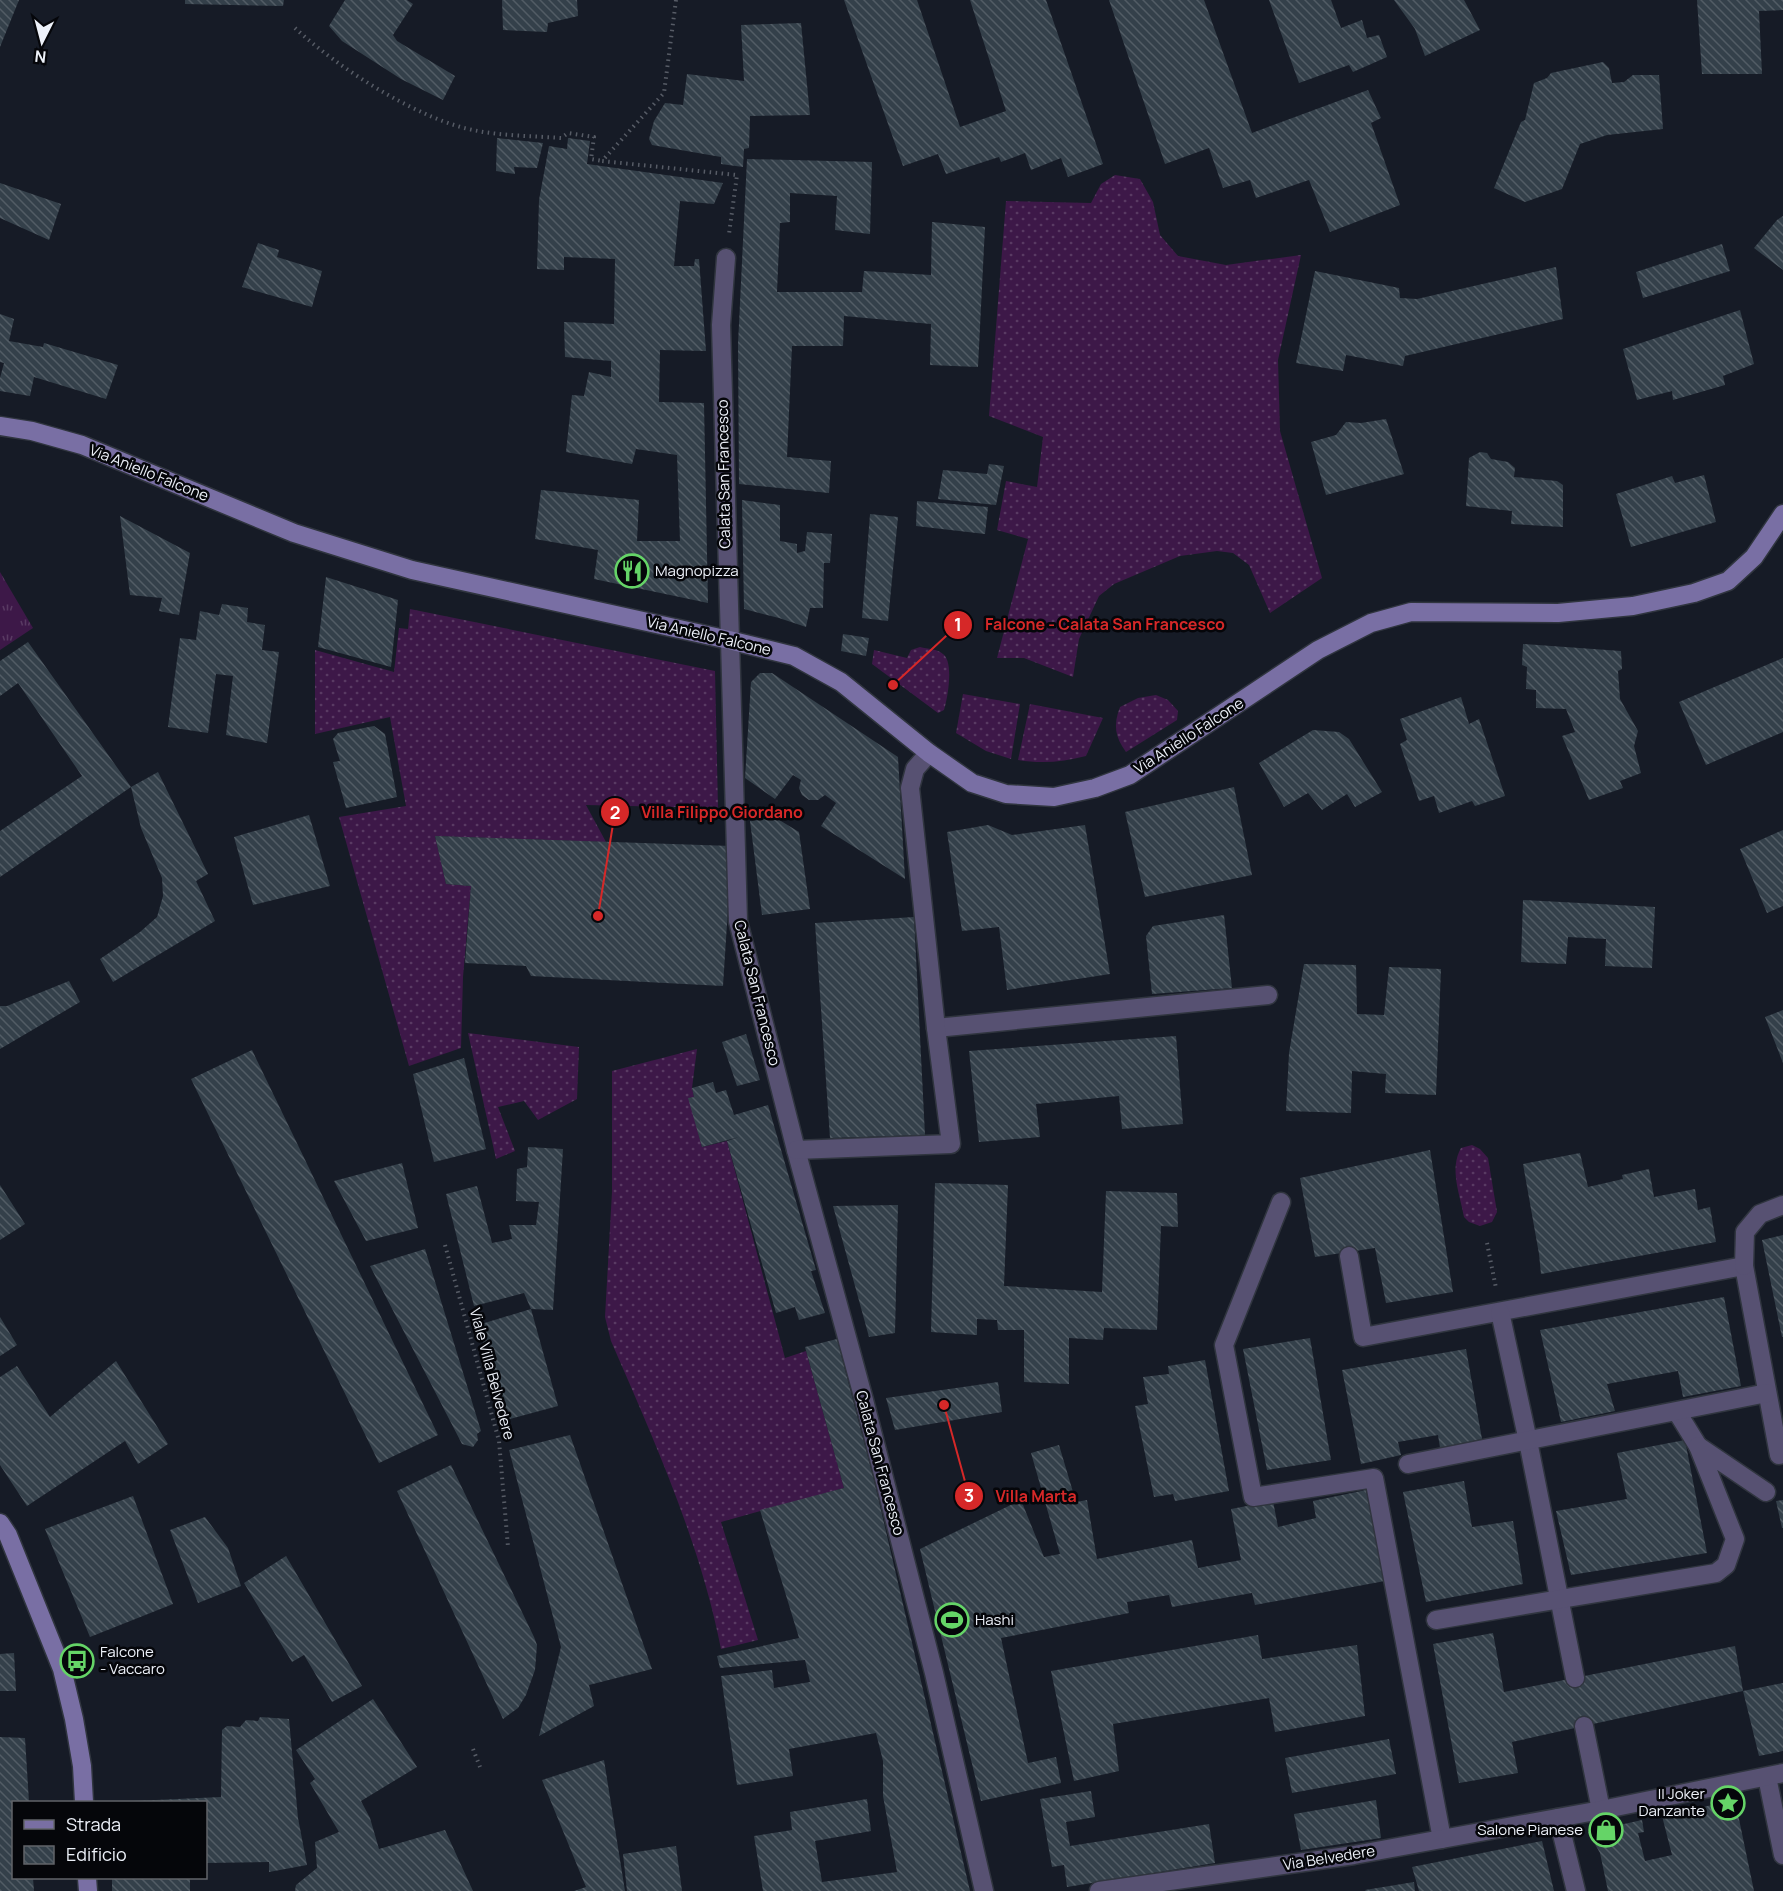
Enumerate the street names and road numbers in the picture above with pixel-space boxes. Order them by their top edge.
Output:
street label: Calata San Francesco [712,399,735,549]
street label: Via Aniello Falcone [86,439,212,506]
street label: Via Aniello Falcone [645,611,773,660]
street label: Via Aniello Falcone [1130,692,1248,779]
street label: Calata San Francesco [729,918,786,1068]
street label: Viale Villa Belvedere [465,1306,520,1442]
street label: Calata San Francesco [851,1388,910,1538]
street label: Via Belvedere [1281,1840,1377,1875]

